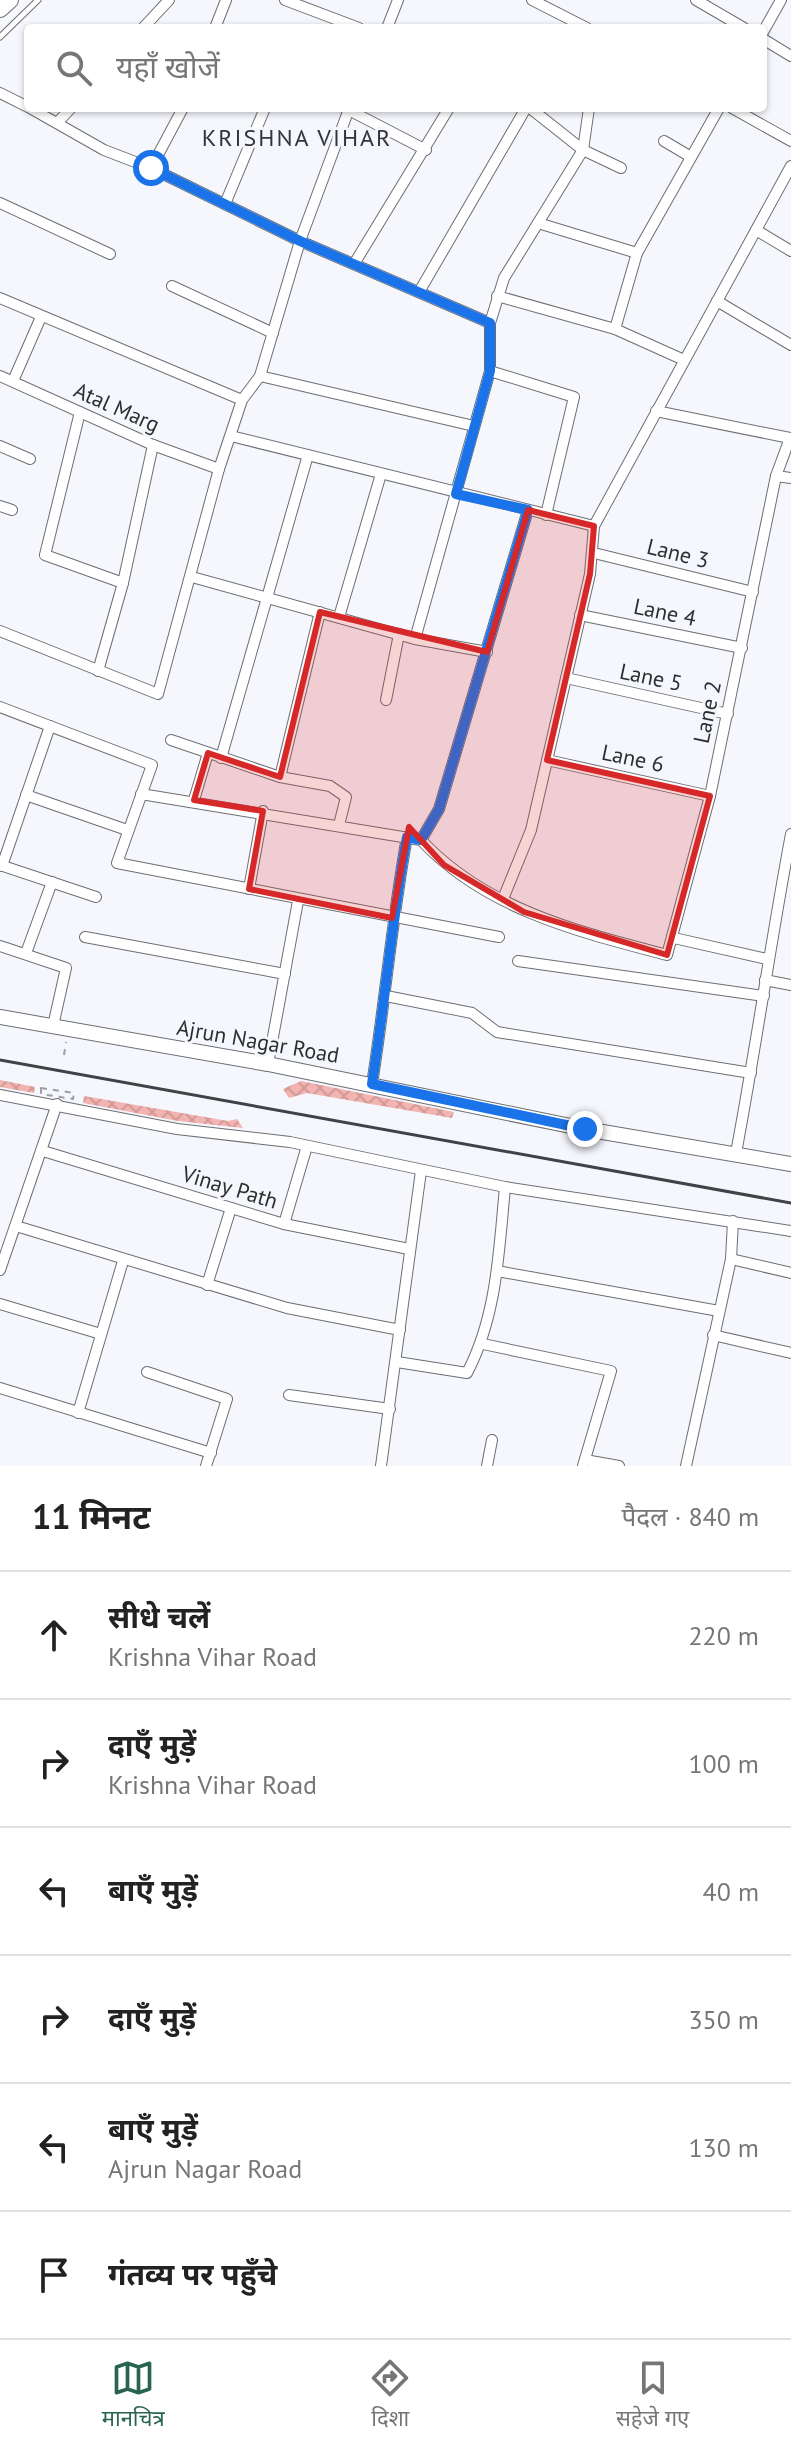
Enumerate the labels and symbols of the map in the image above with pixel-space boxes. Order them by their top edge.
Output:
district label: KRISHNA VIHAR [202,122,392,153]
route start [133,150,169,186]
street label: Atal Marg [70,376,164,438]
street label: Lane 3 [644,532,712,574]
street label: Lane 4 [631,592,699,632]
street label: Lane 5 [617,657,685,697]
street label: Lane 2 [687,678,727,746]
street label: Lane 6 [599,738,667,778]
street label: Ajrun Nagar Road [175,1013,341,1069]
route end [567,1111,603,1147]
street label: Vinay Path [178,1159,281,1215]

